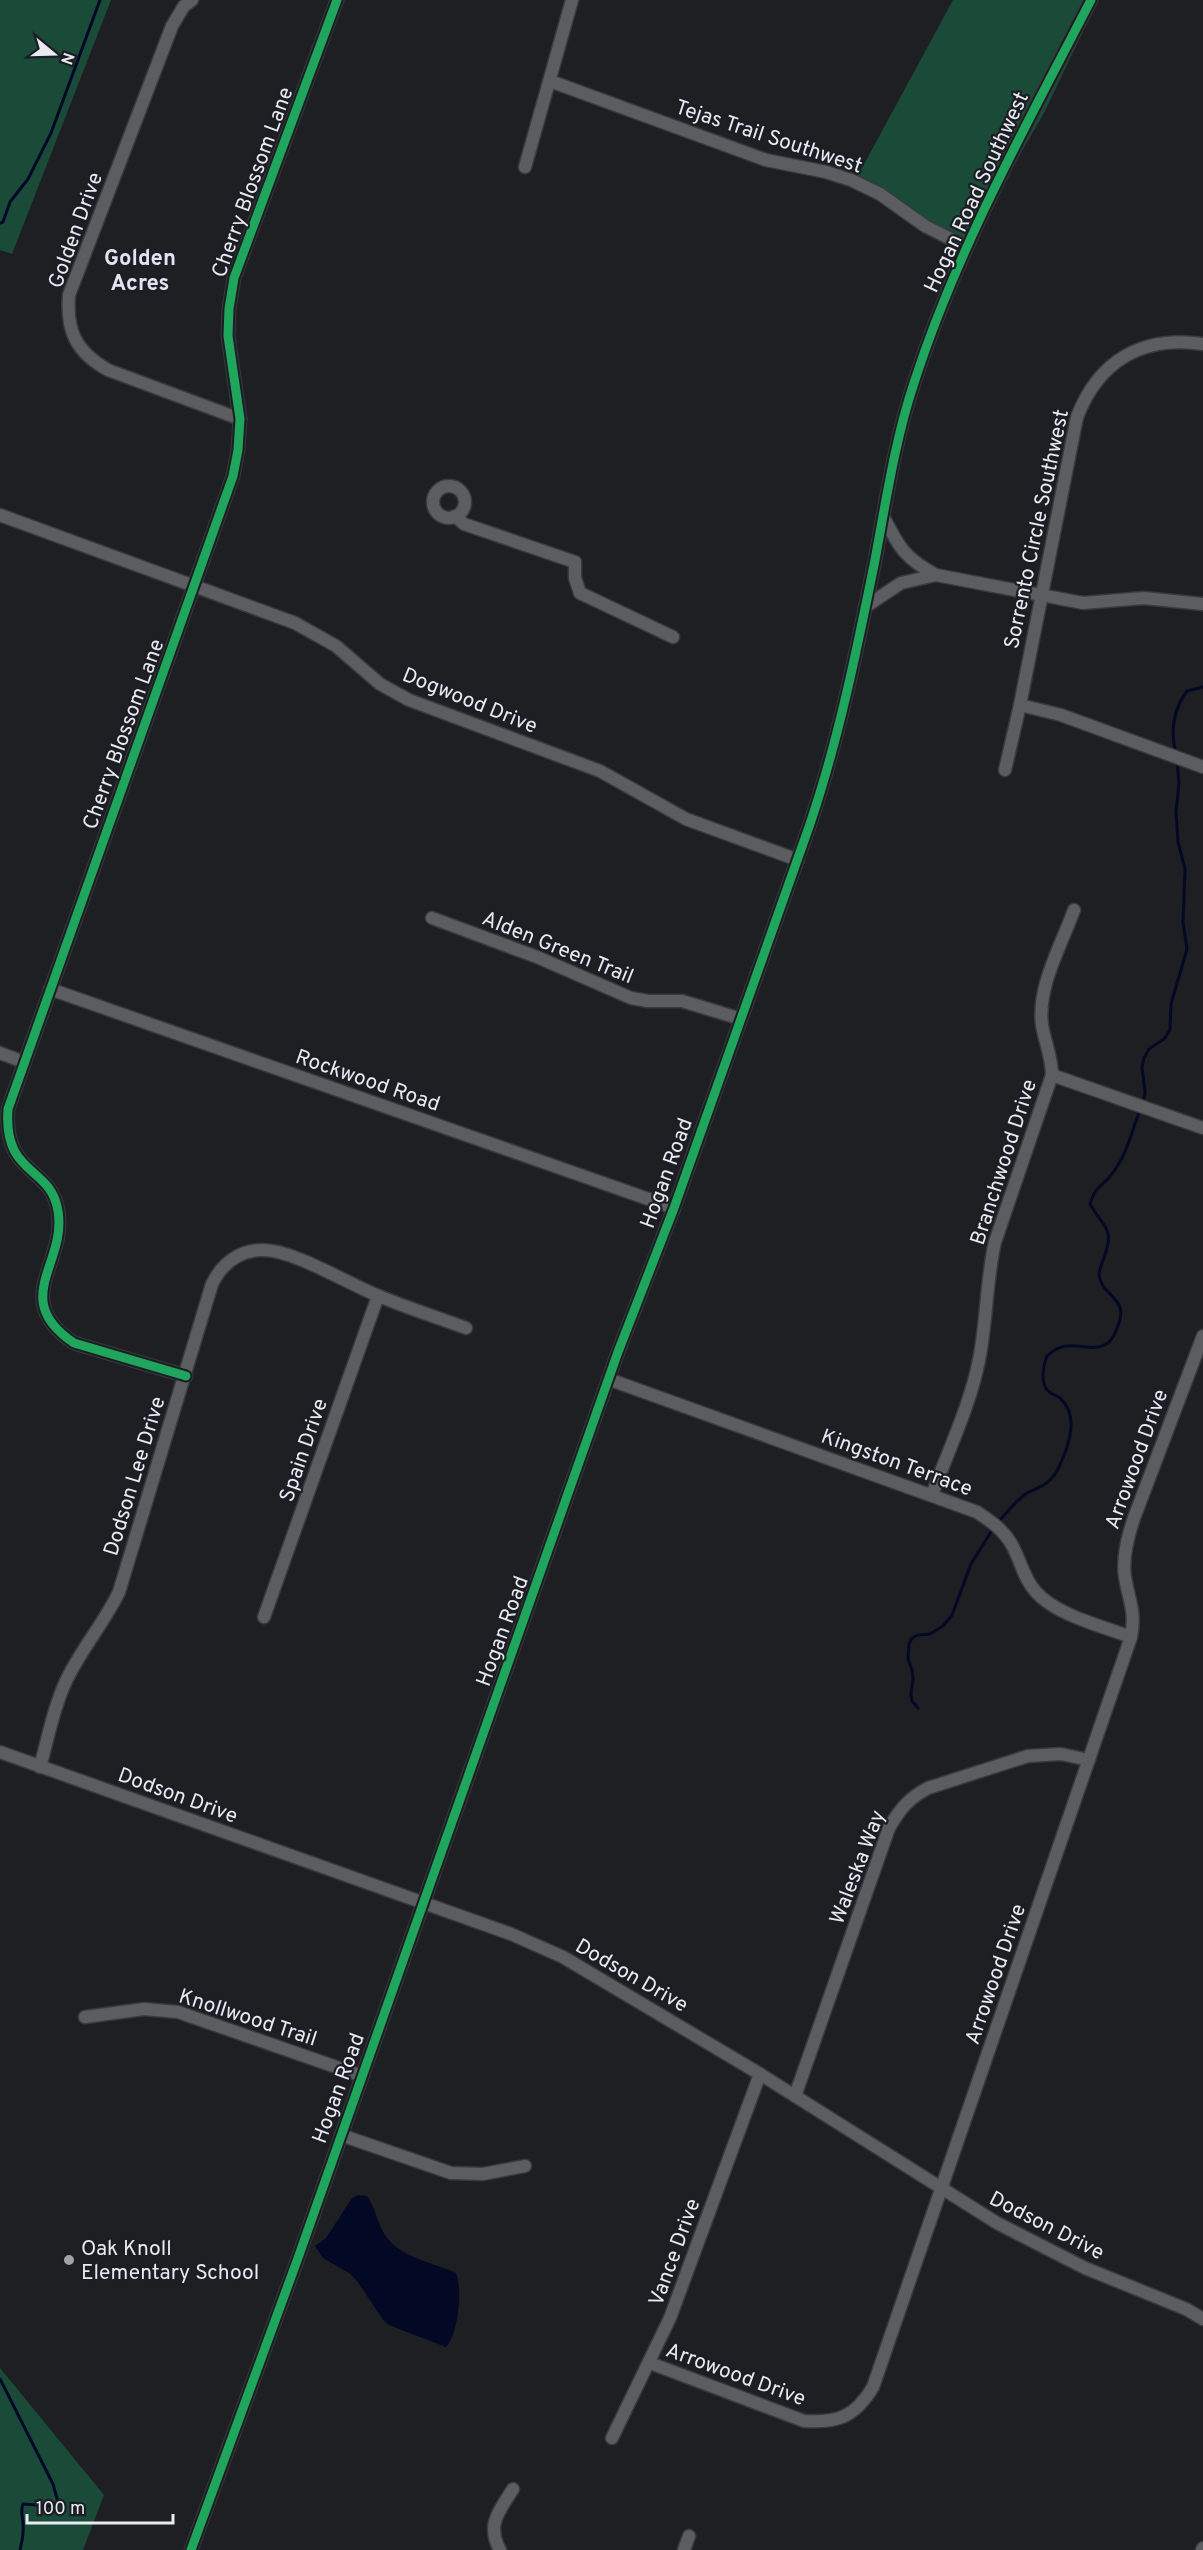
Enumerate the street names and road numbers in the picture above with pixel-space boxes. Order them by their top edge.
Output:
street label: Cherry Blossom Lane [206,84,300,281]
street label: Hogan Road Southwest [919,88,1036,297]
street label: Tejas Trail Southwest [671,94,866,180]
street label: Golden Drive [43,169,110,292]
street label: Sorrento Circle Southwest [999,407,1076,651]
street label: Cherry Blossom Lane [77,636,171,833]
street label: Dogwood Drive [398,662,541,741]
street label: Alden Green Trail [478,906,637,991]
street label: Rockwood Road [292,1044,443,1119]
street label: Branchwood Drive [965,1076,1044,1249]
street label: Hogan Road [635,1115,700,1232]
street label: Arrowood Drive [1100,1386,1175,1533]
street label: Dodson Lee Drive [98,1393,173,1559]
street label: Spain Drive [274,1395,335,1506]
street label: Kingston Terrace [817,1424,976,1503]
street label: Hogan Road [471,1573,536,1690]
street label: Dodson Drive [114,1762,241,1831]
street label: Waleska Way [824,1807,893,1928]
street label: Arrowood Drive [960,1901,1033,2048]
street label: Dodson Drive [570,1933,692,2019]
street label: Knollwood Trail [175,1983,320,2053]
street label: Hogan Road [307,2030,372,2147]
street label: Dodson Drive [984,2186,1108,2267]
street label: Vance Drive [644,2195,707,2310]
street label: Arrowood Drive [662,2338,809,2413]

